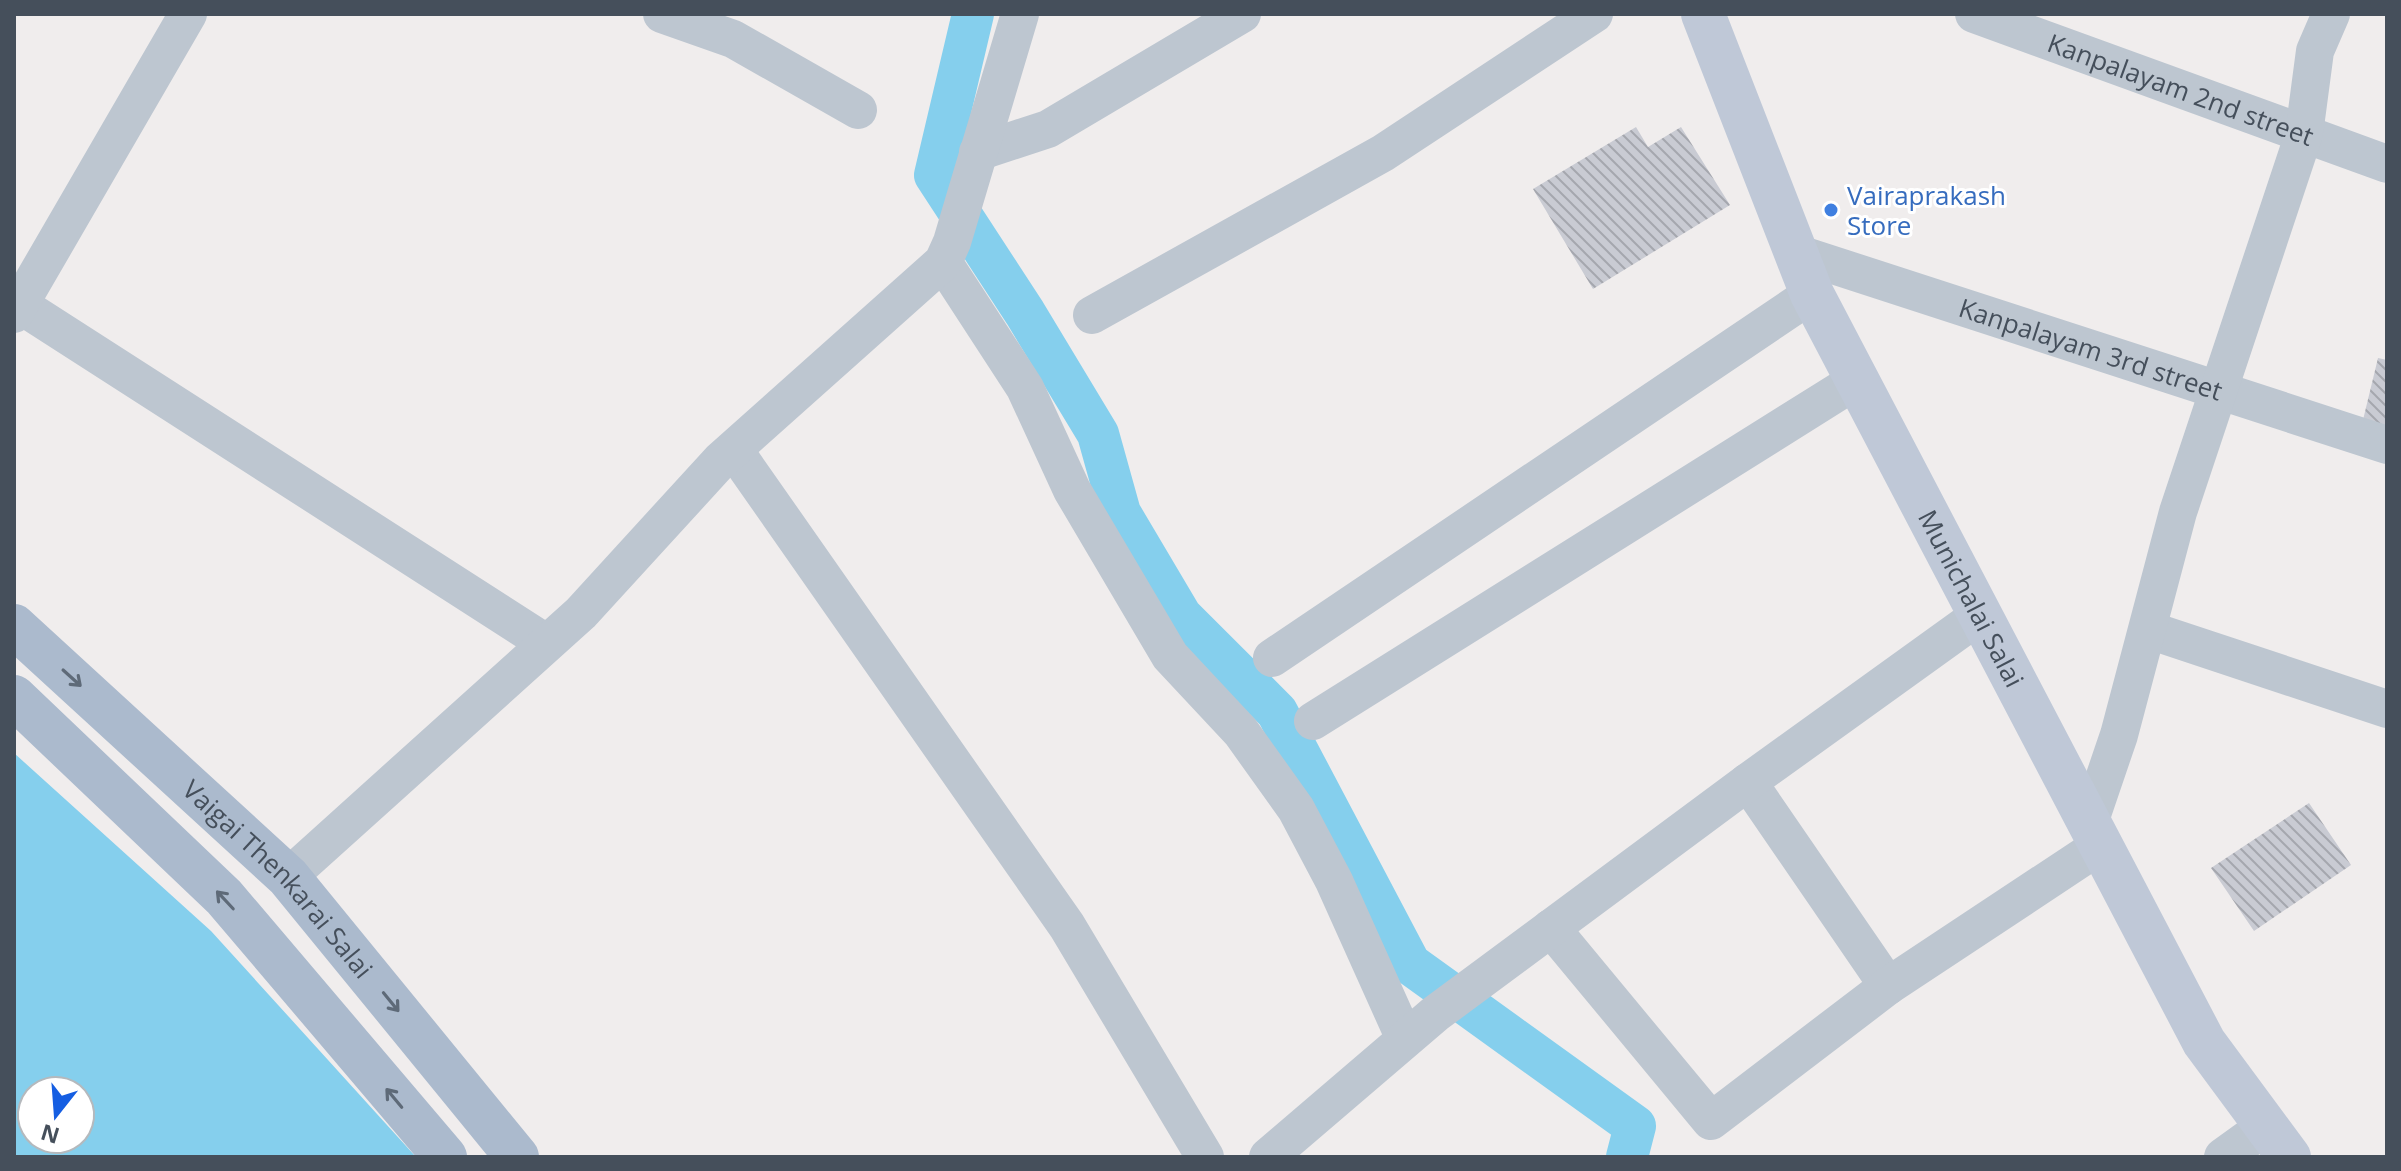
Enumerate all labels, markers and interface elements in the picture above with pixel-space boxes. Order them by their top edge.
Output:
street label: Kanpalayam 2nd street [2043,24,2319,154]
place label: Vairaprakash Store [1847,177,2006,243]
marker: Vairaprakash Store [1822,201,1840,219]
street label: Kanpalayam 3rd street [1954,289,2227,408]
street label: Munichalai Salai [1910,503,2033,693]
one-way arrow [61,669,81,687]
street label: Vaigai Thenkarai Salai [175,771,381,986]
one-way arrow [216,890,235,910]
one-way arrow [382,992,400,1012]
north arrow [16,1075,96,1155]
one-way arrow [385,1088,403,1108]
text: N [37,1118,63,1152]

